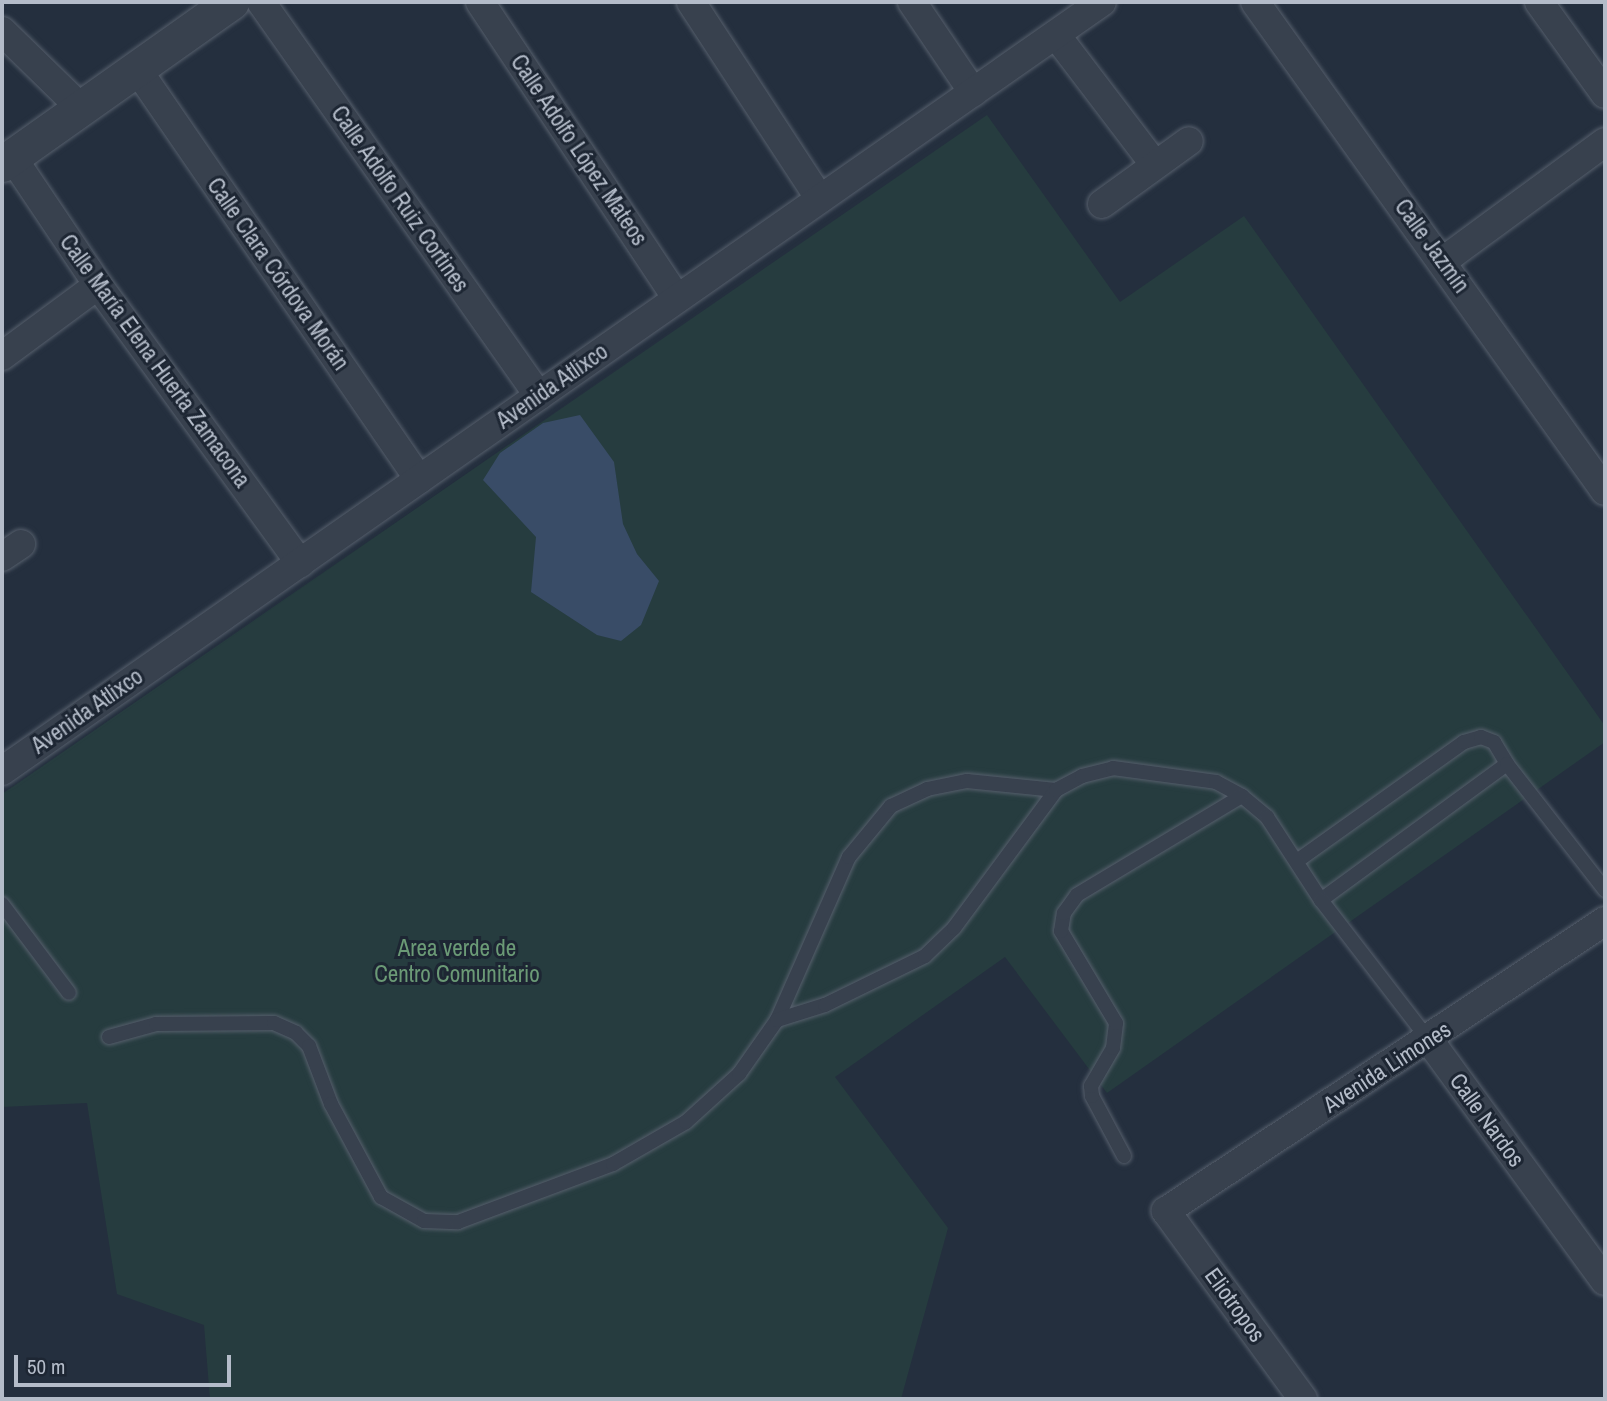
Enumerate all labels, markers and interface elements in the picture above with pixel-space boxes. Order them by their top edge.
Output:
street label: Calle Adolfo López Mateos [505,49,653,251]
street label: Calle Adolfo Ruiz Cortines [325,100,475,298]
street label: Calle Clara Córdova Morán [201,173,355,375]
street label: Calle Jazmín [1389,194,1475,298]
street label: Calle María Elena Huerta Zamacona [54,229,256,493]
street label: Avenida Atlixco [491,337,613,435]
street label: Avenida Atlixco [26,662,148,760]
park label: Area verde de Centro Comunitario [374,934,540,988]
street label: Avenida Limones [1318,1016,1456,1118]
street label: Calle Nardos [1444,1068,1530,1172]
street label: Eliotropos [1199,1263,1271,1347]
scale bar [18,1342,234,1386]
text: 50 m [27,1352,65,1381]

